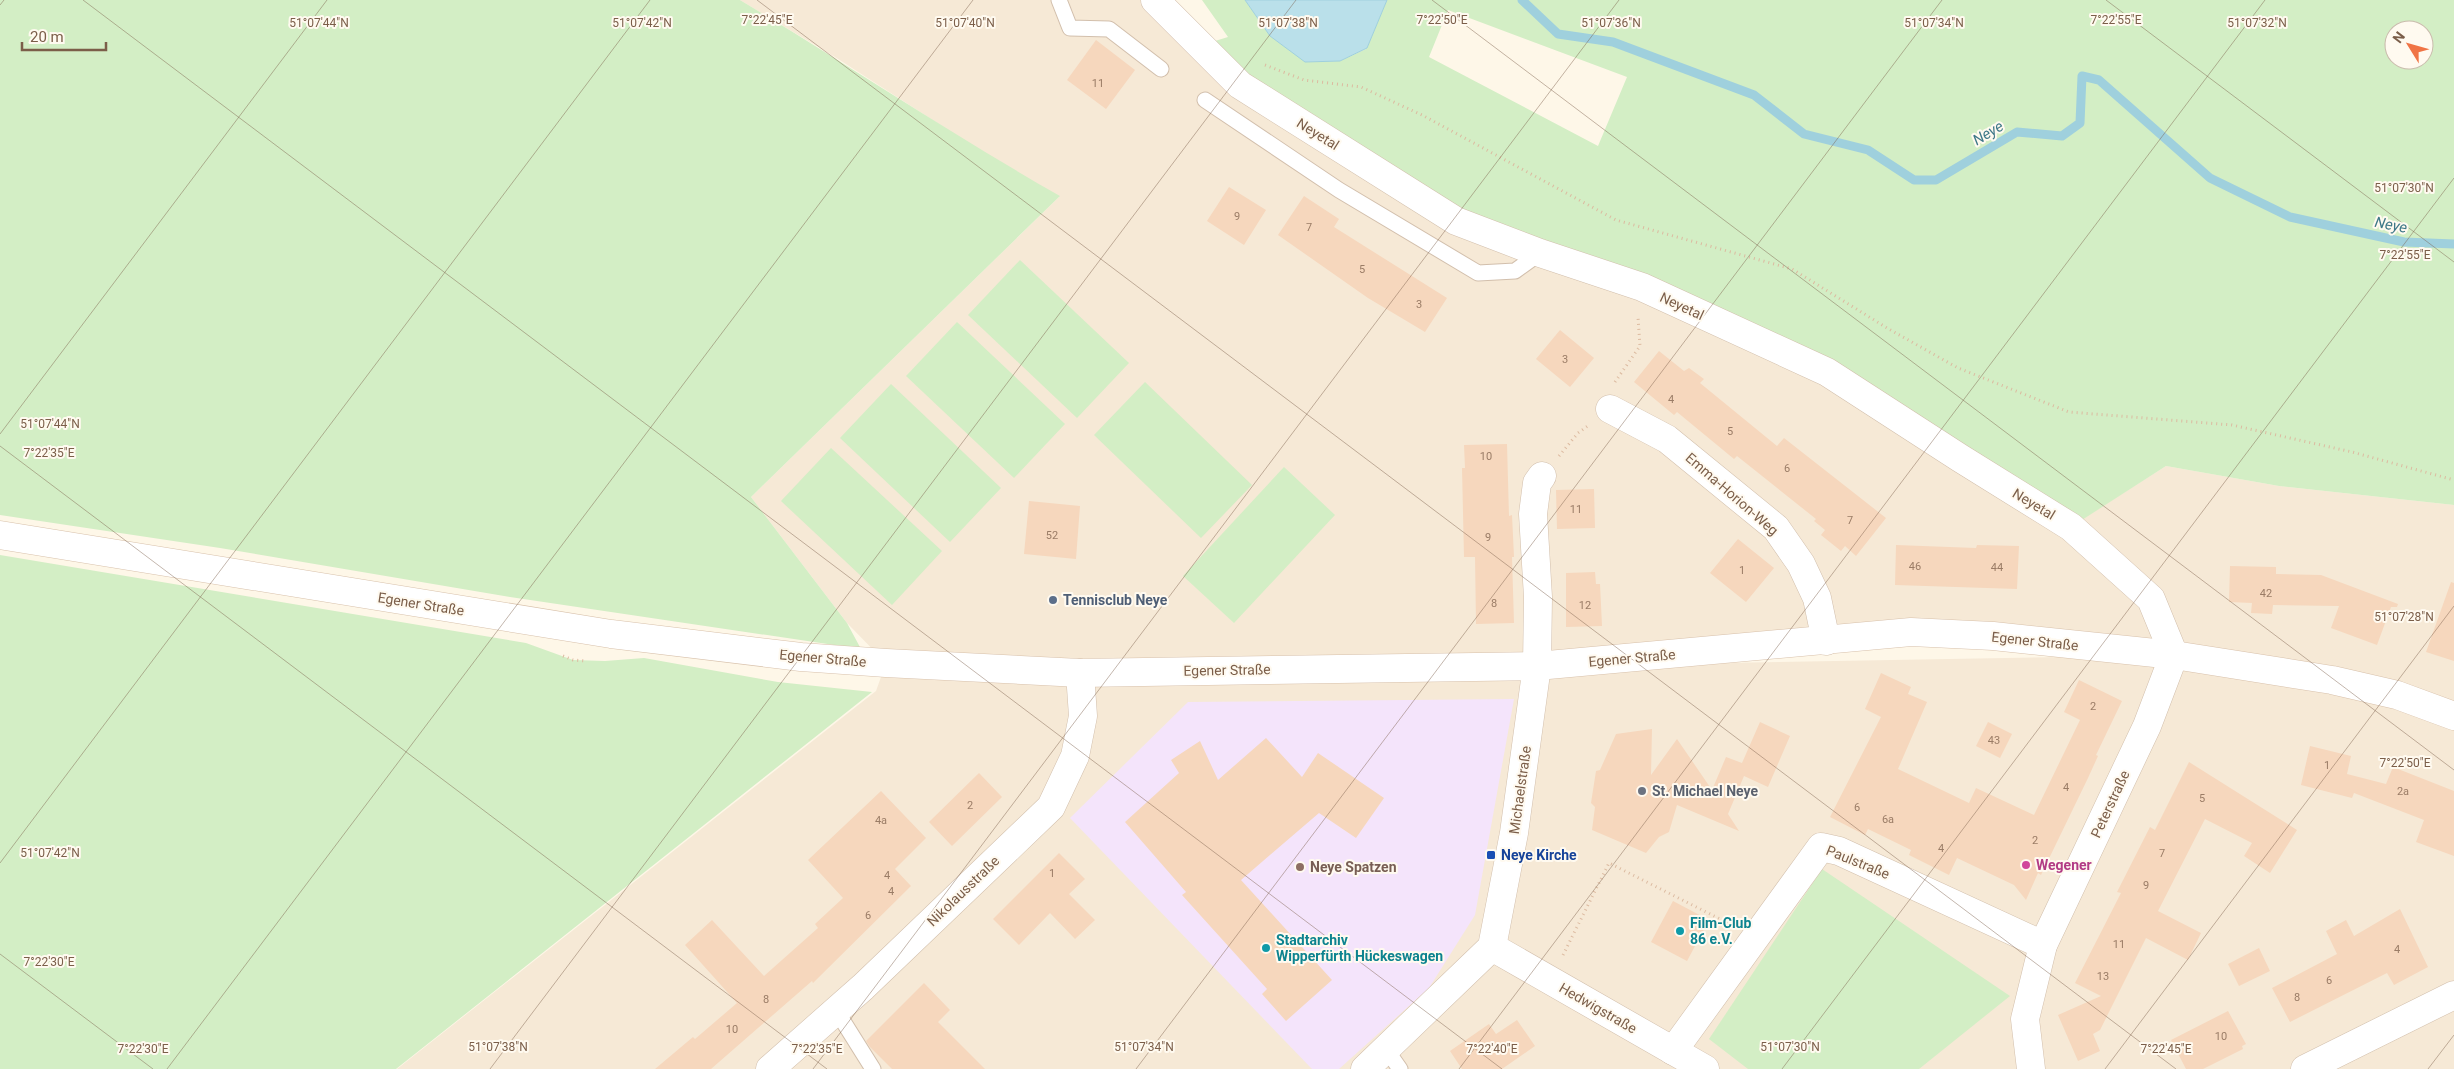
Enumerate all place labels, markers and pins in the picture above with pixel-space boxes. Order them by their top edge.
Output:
place label: Tennisclub Neye [1063,592,1168,608]
marker: Tennisclub Neye [1047,594,1059,606]
place label: St. Michael Neye [1652,783,1759,799]
marker: St. Michael Neye [1636,785,1648,797]
place label: Neye Kirche [1501,847,1577,863]
marker: Neye Kirche [1485,849,1497,861]
place label: Wegener [2036,857,2092,873]
place label: Neye Spatzen [1310,859,1397,875]
marker: Wegener [2020,859,2032,871]
marker: Neye Spatzen [1294,861,1306,873]
place label: Film-Club 86 e.V. [1690,915,1751,947]
marker: Film-Club 86 e.V. [1674,925,1686,937]
place label: Stadtarchiv Wipperfürth Hückeswagen [1276,932,1443,964]
marker: Stadtarchiv Wipperfürth Hückeswagen [1260,942,1272,954]

